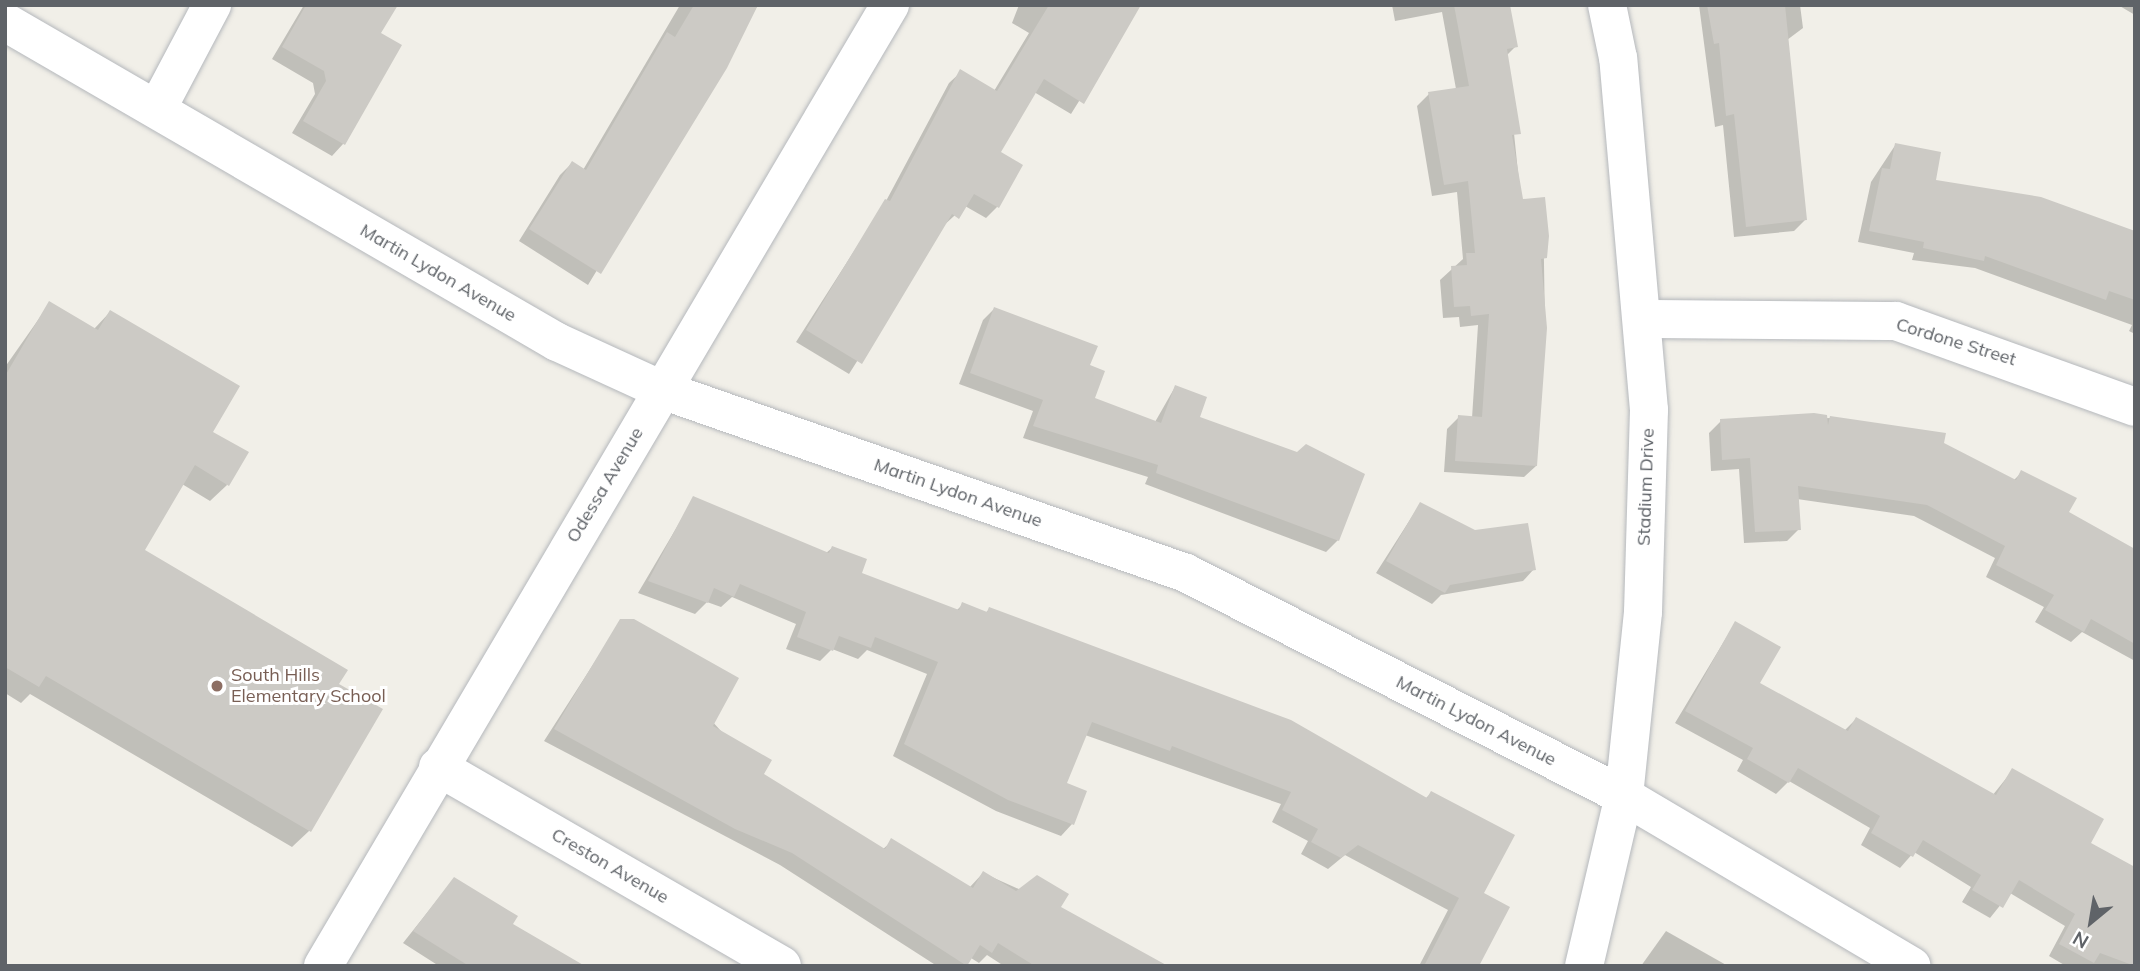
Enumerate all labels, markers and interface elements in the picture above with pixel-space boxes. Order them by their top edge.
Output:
street label: Martin Lydon Avenue [356,220,520,326]
street label: Cordone Street [1893,314,2019,370]
street label: Odessa Avenue [562,423,648,547]
street label: Stadium Drive [1633,428,1659,546]
street label: Martin Lydon Avenue [871,454,1045,532]
place label: South Hills Elementary School [231,665,386,708]
street label: Martin Lydon Avenue [1392,671,1560,771]
marker: South Hills Elementary School [209,678,225,694]
street label: Creston Avenue [548,824,672,908]
north arrow [2056,887,2126,957]
text: N [2068,926,2093,954]

